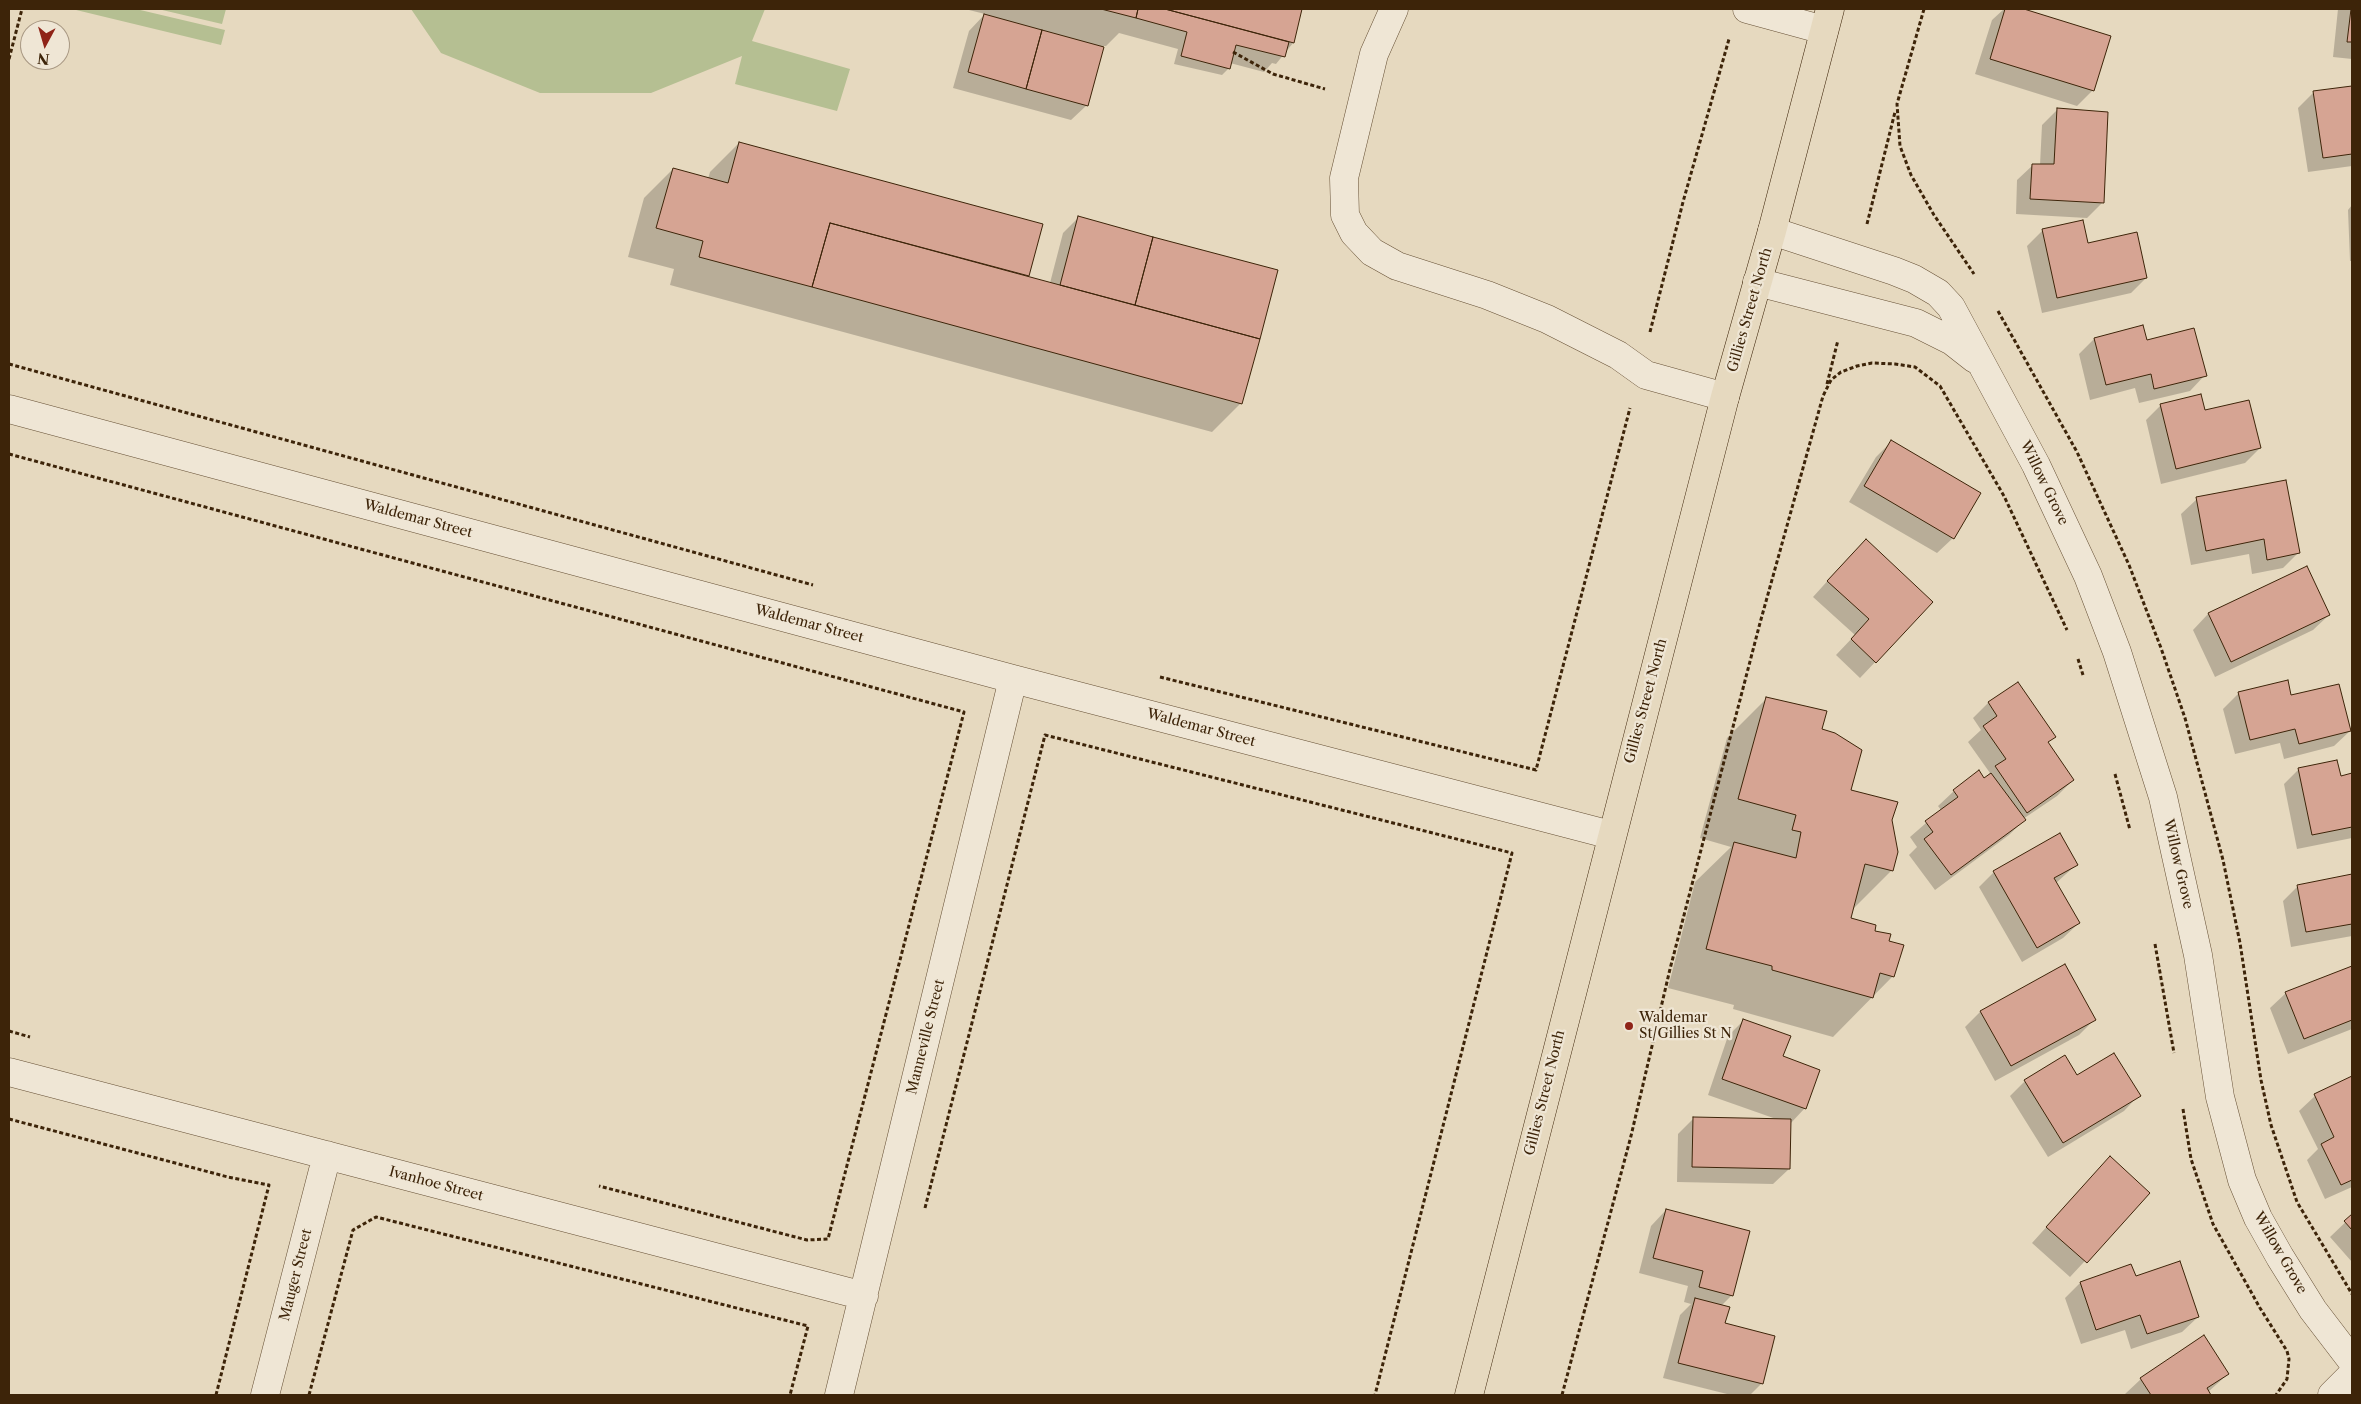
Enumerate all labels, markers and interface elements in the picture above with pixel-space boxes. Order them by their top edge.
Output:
north arrow [20,20,70,70]
text: N [37,49,51,69]
street label: Gillies Street North [1724,246,1776,374]
street label: Willow Grove [2016,438,2072,528]
street label: Waldemar Street [362,496,474,542]
street label: Waldemar Street [753,601,865,647]
street label: Gillies Street North [1621,637,1671,765]
street label: Waldemar Street [1145,705,1257,751]
street label: Willow Grove [2160,817,2196,911]
street label: Manneville Street [904,978,948,1096]
place label: Waldemar St/Gillies St N [1639,1010,1732,1042]
marker: Waldemar St/Gillies St N [1623,1020,1635,1032]
street label: Gillies Street North [1521,1029,1569,1157]
street label: Ivanhoe Street [387,1163,485,1205]
street label: Willow Grove [2250,1209,2310,1297]
street label: Mauger Street [276,1227,316,1323]

